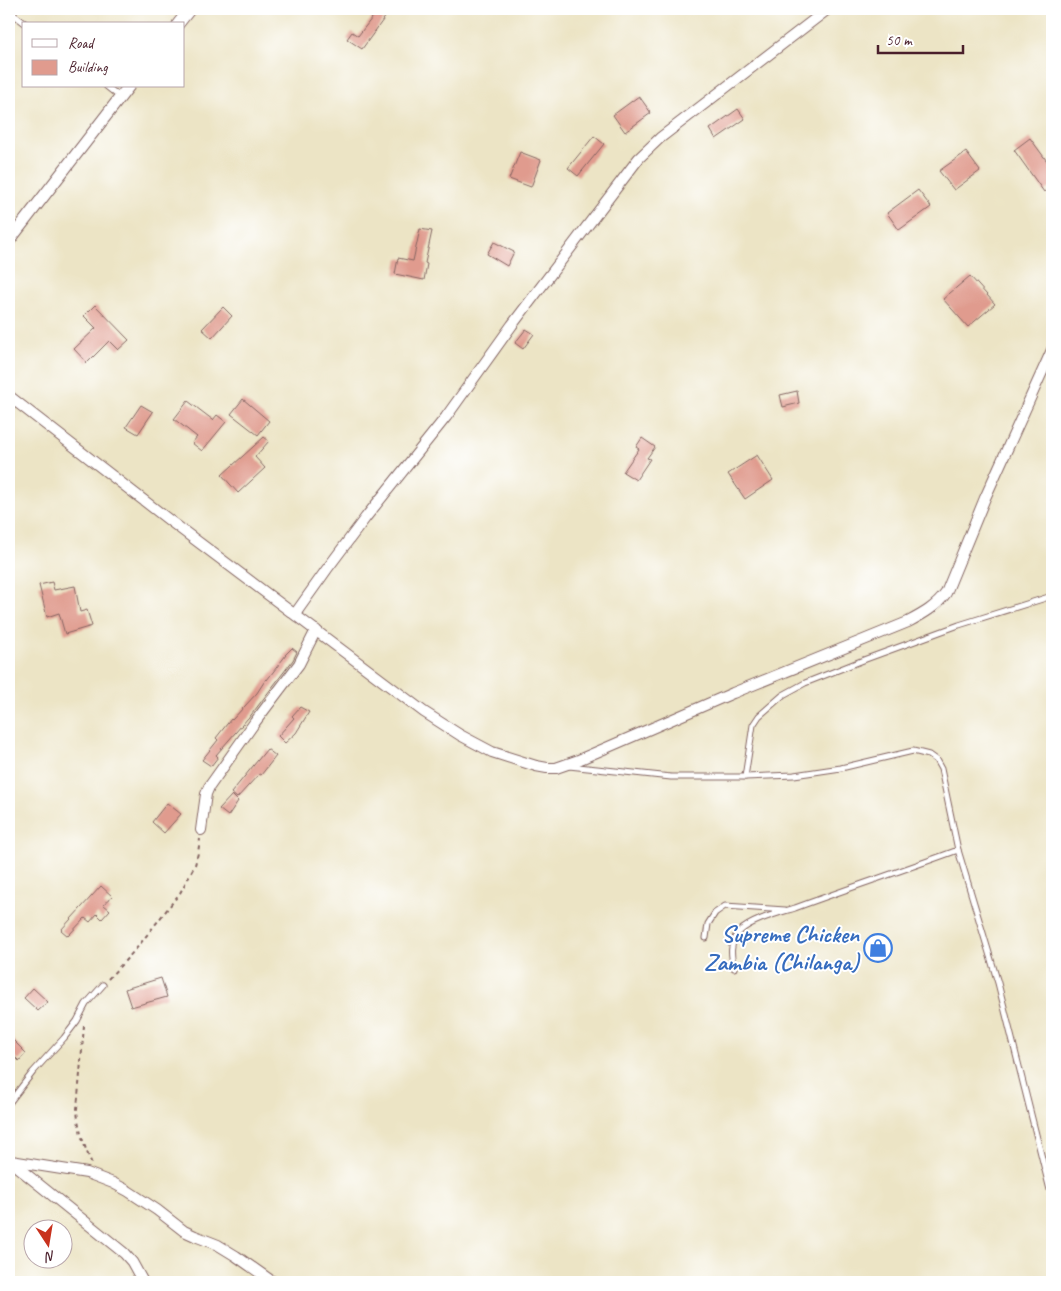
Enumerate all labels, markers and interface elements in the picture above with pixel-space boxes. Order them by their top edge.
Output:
legend [22,22,185,88]
scale bar [878,22,964,54]
text: 50 m [886,31,913,50]
text: Road [68,34,95,53]
text: Building [68,58,108,77]
place label: Supreme Chicken Zambia (Chilanga) [704,919,861,977]
shop icon: Supreme Chicken Zambia (Chilanga) [863,933,893,963]
north arrow [22,1218,72,1268]
text: N [42,1247,57,1266]

